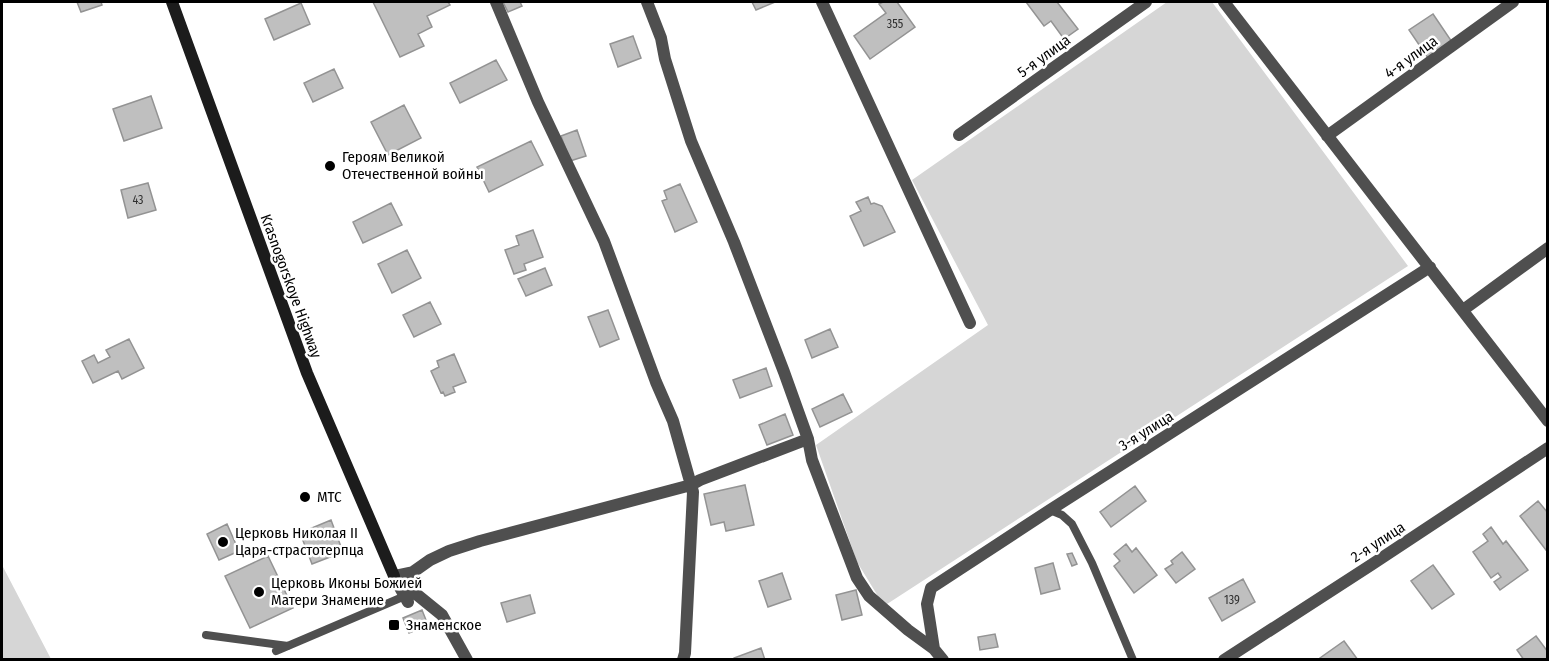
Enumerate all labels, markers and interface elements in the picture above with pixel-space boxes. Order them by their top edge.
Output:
house number: 355 [887,17,904,31]
street label: 5-я улица [1014,31,1074,81]
street label: 4-я улица [1381,32,1441,82]
place label: Героям Великой Отечественной войны [342,148,484,183]
marker: Героям Великой Отечественной войны [323,159,337,173]
house number: 43 [132,193,144,207]
street label: Krasnogorskoye Highway [257,212,326,361]
street label: 3-я улица [1116,407,1176,455]
place label: МТС [317,488,342,506]
marker: МТС [298,490,312,504]
street label: 2-я улица [1348,518,1408,566]
place label: Церковь Николая II Царя-страстотерпца [235,524,364,559]
marker: Церковь Николая II Царя-страстотерпца [216,535,230,549]
place label: Церковь Иконы Божией Матери Знамение [271,574,422,609]
marker: Церковь Иконы Божией Матери Знамение [252,585,266,599]
house number: 139 [1224,593,1240,607]
place label: Знаменское [406,616,482,634]
marker: Знаменское [387,618,401,632]

